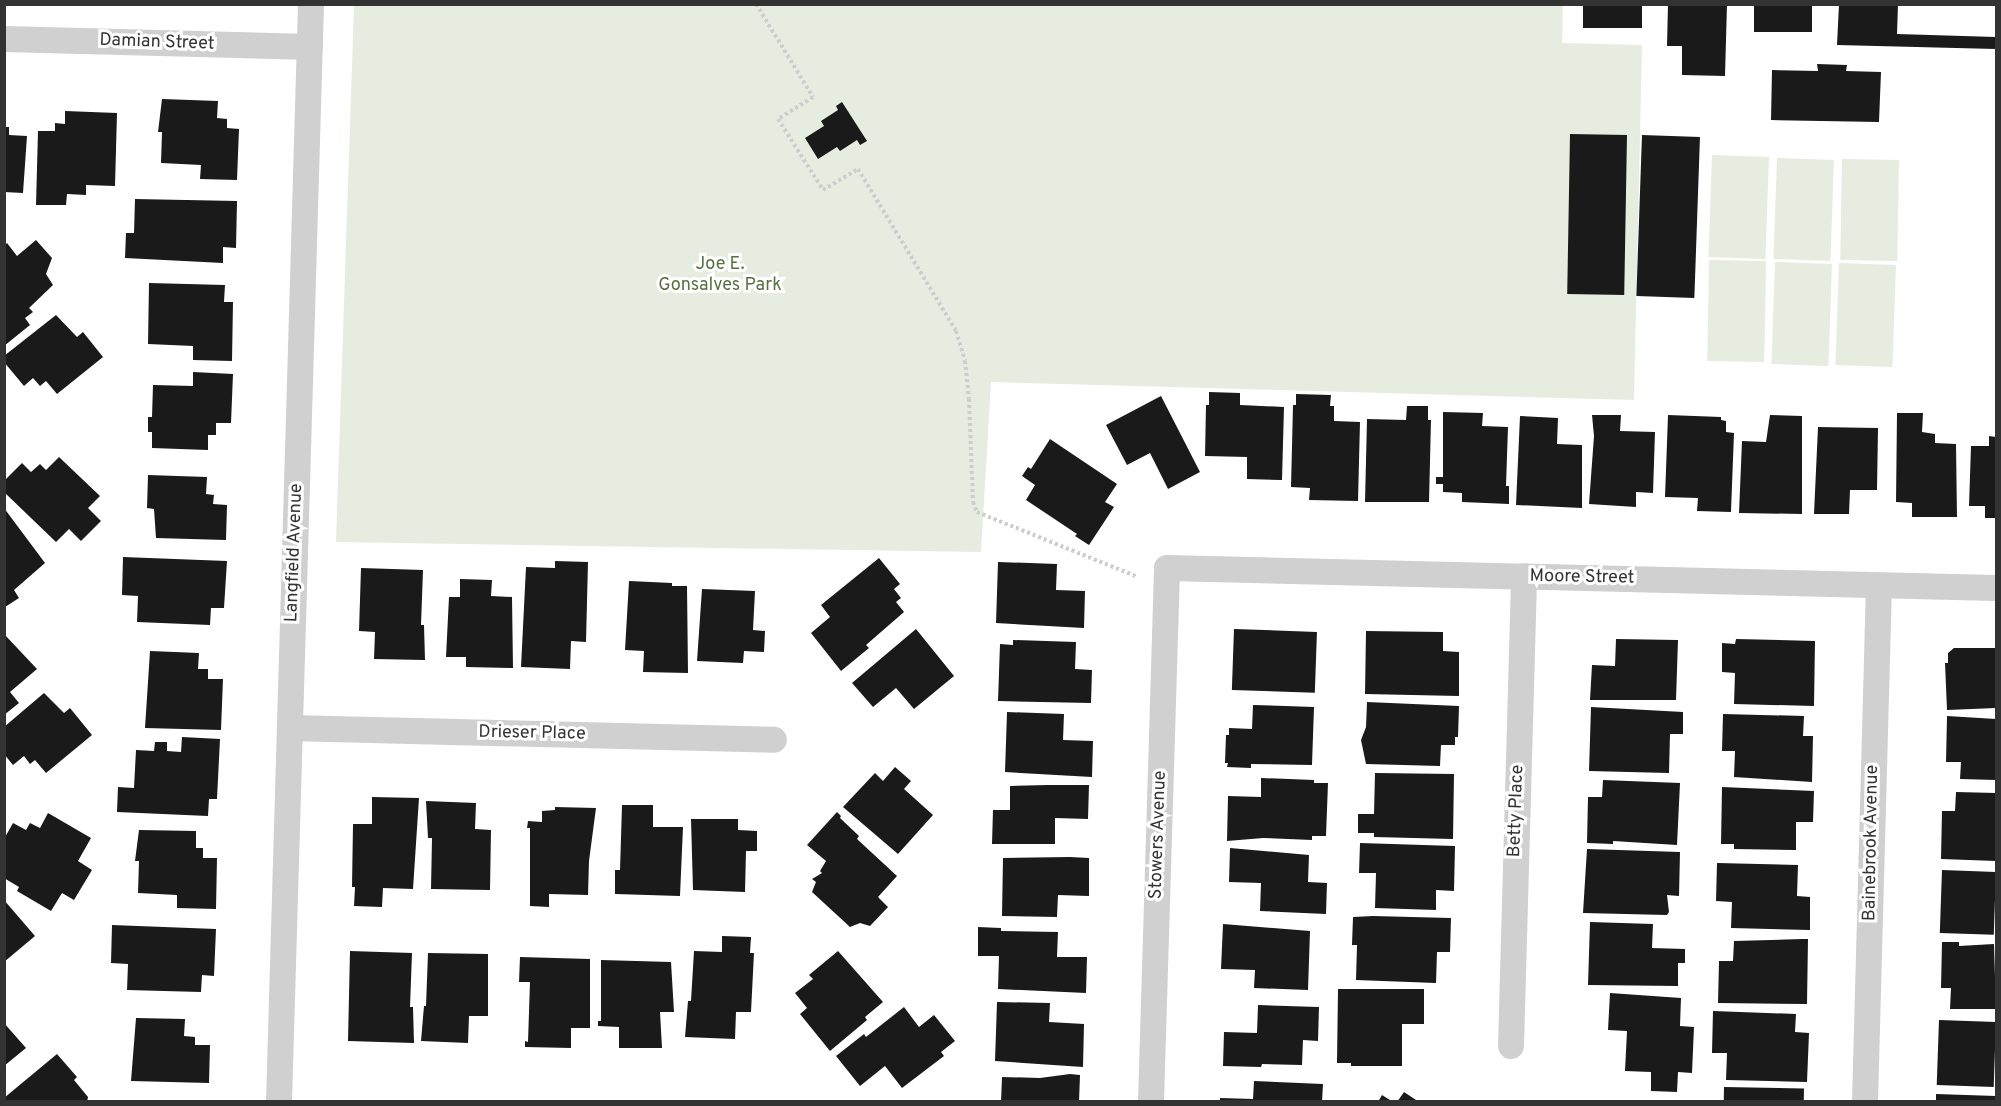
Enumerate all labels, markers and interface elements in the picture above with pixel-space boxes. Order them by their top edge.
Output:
street label: Damian Street [99,30,215,56]
park label: Joe E. Gonsalves Park [658,255,782,298]
street label: Langfield Avenue [282,483,308,623]
street label: Moore Street [1529,566,1635,590]
street label: Drieser Place [478,722,586,746]
street label: Betty Place [1505,764,1529,858]
street label: Bainebrook Avenue [1860,764,1884,922]
street label: Stowers Avenue [1146,770,1172,900]

